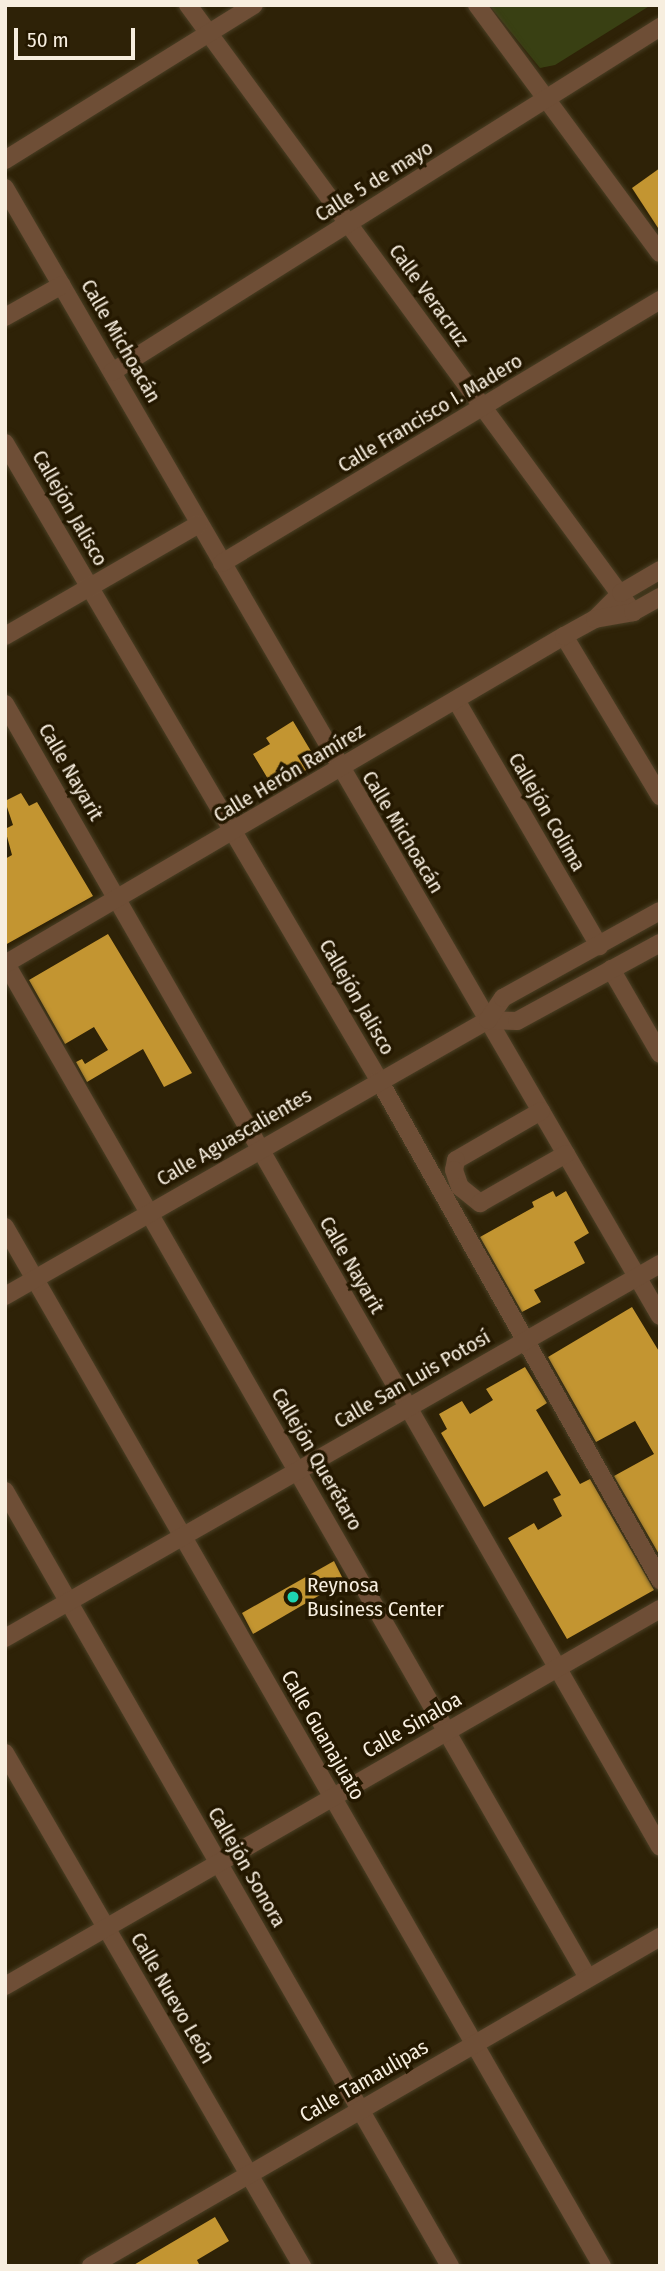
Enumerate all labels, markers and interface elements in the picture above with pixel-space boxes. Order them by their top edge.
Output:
scale bar [18,14,138,58]
text: 50 m [27,27,69,53]
street label: Calle 5 de mayo [310,135,438,227]
street label: Calle Veracruz [384,239,474,351]
street label: Calle Michoacán [75,275,167,407]
street label: Calle Francisco I. Madero [333,348,527,478]
street label: Callejón Jalisco [27,446,113,570]
street label: Calle Herón Ramírez [209,718,369,828]
street label: Calle Nayarit [33,719,109,825]
street label: Callejón Colima [503,748,591,876]
street label: Calle Michoacán [357,766,449,898]
street label: Callejón Jalisco [314,935,400,1059]
street label: Calle Aguascalientes [152,1082,316,1192]
street label: Calle Nayarit [314,1212,390,1318]
street label: Calle San Luis Potosí [330,1324,494,1434]
street label: Callejón Querétaro [266,1383,368,1535]
place label: Reynosa Business Center [307,1572,444,1622]
marker: Reynosa Business Center [285,1589,301,1605]
street label: Calle Guanajuato [276,1666,370,1804]
street label: Calle Sinaloa [358,1687,466,1763]
street label: Callejón Sonora [202,1802,292,1932]
street label: Calle Nuevo León [125,1928,221,2068]
street label: Calle Tamaulipas [295,2034,433,2128]

